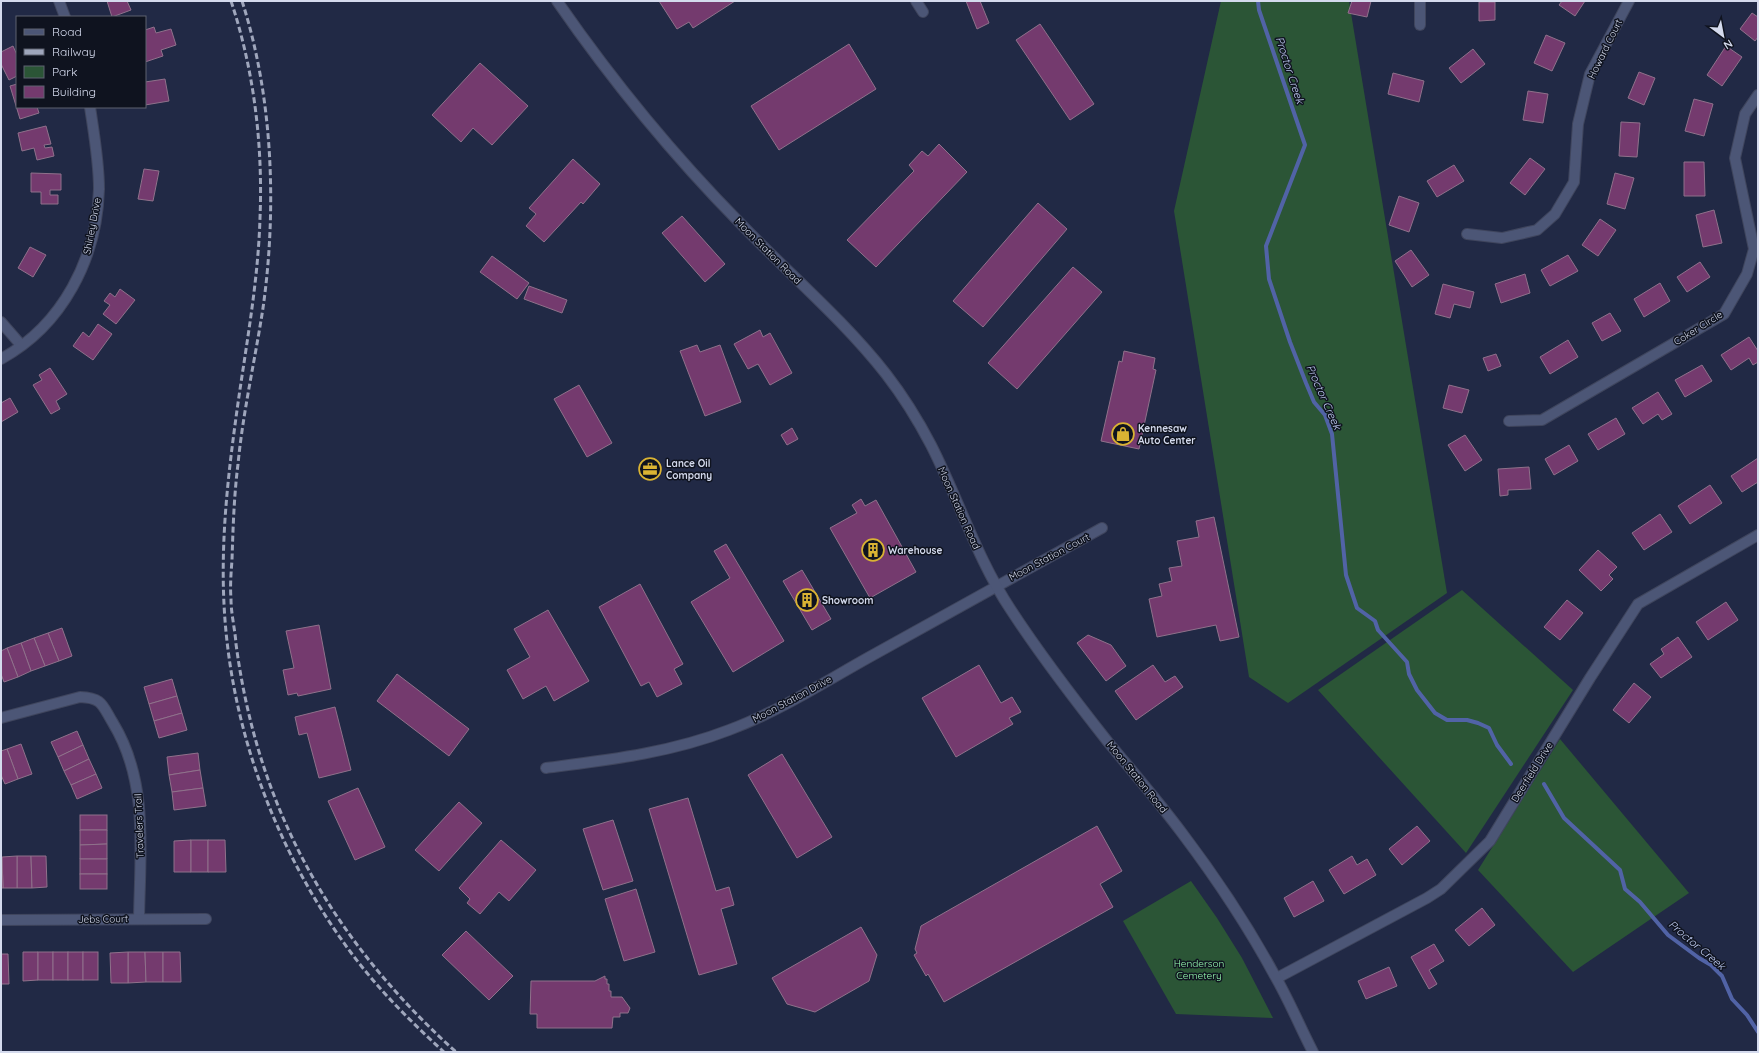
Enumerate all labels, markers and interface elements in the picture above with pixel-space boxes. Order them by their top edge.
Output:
legend [16,16,146,108]
street label: Howard Court [1585,16,1625,81]
north arrow [1703,16,1743,56]
text: Road [52,24,82,39]
water label: Proctor Creek [1273,35,1308,106]
text: N [1721,36,1735,53]
text: Railway [52,44,96,59]
text: Park [52,64,77,79]
text: Building [52,84,96,99]
street label: Shirley Drive [80,196,104,256]
street label: Moon Station Road [732,215,804,287]
street label: Coker Circle [1671,308,1725,348]
water label: Proctor Creek [1303,362,1345,433]
shop icon: Kennesaw Auto Center [1110,421,1136,447]
place label: Kennesaw Auto Center [1138,422,1196,447]
office icon: Lance Oil Company [637,456,663,482]
place label: Lance Oil Company [666,457,712,482]
street label: Moon Station Road [935,465,983,551]
street label: Moon Station Court [1006,530,1092,584]
building icon: Warehouse [860,537,886,563]
place label: Warehouse [888,544,942,557]
building icon: Showroom [794,587,820,613]
place label: Showroom [822,594,874,607]
street label: Moon Station Drive [750,672,834,725]
street label: Moon Station Road [1104,738,1170,816]
street label: Deerfield Drive [1508,739,1556,805]
street label: Travelers Trail [131,793,147,859]
street label: Jebs Court [78,912,129,926]
water label: Proctor Creek [1666,917,1729,974]
park label: Henderson Cemetery [1174,957,1224,982]

